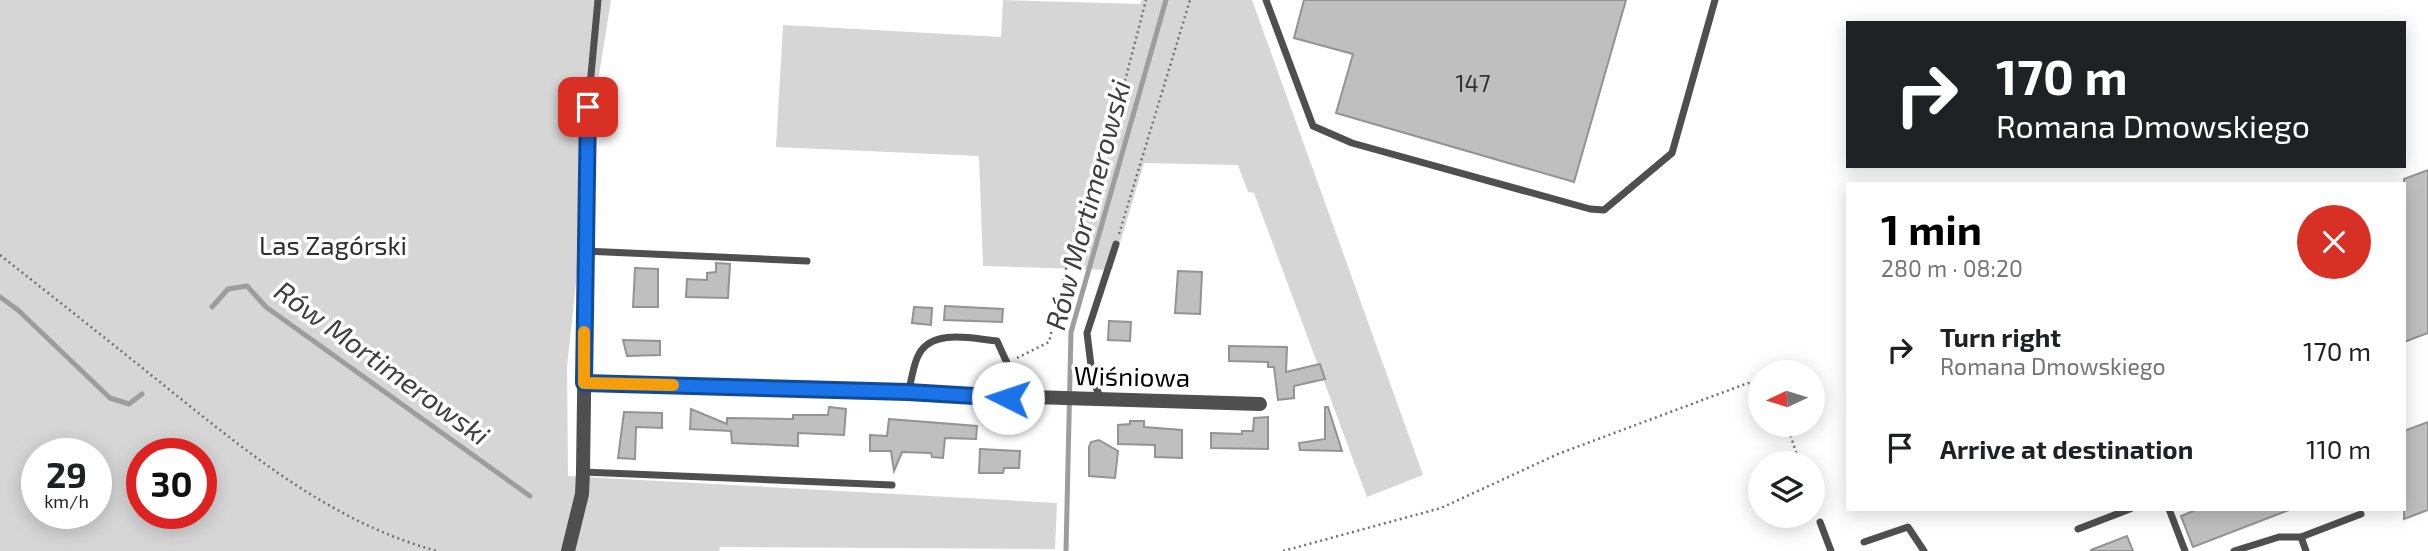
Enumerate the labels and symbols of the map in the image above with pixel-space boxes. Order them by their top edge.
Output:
house number: 147 [1455,69,1491,97]
water label: Rów Mortimerowski [1037,76,1137,333]
pin [558,77,618,137]
park label: Las Zagórski [259,229,407,260]
water label: Rów Mortimerowski [269,273,497,452]
street label: Wiśniowa [1074,359,1190,392]
north arrow [1748,360,1825,438]
position arrow [971,361,1045,435]
speed limit sign: 30 [126,438,217,529]

